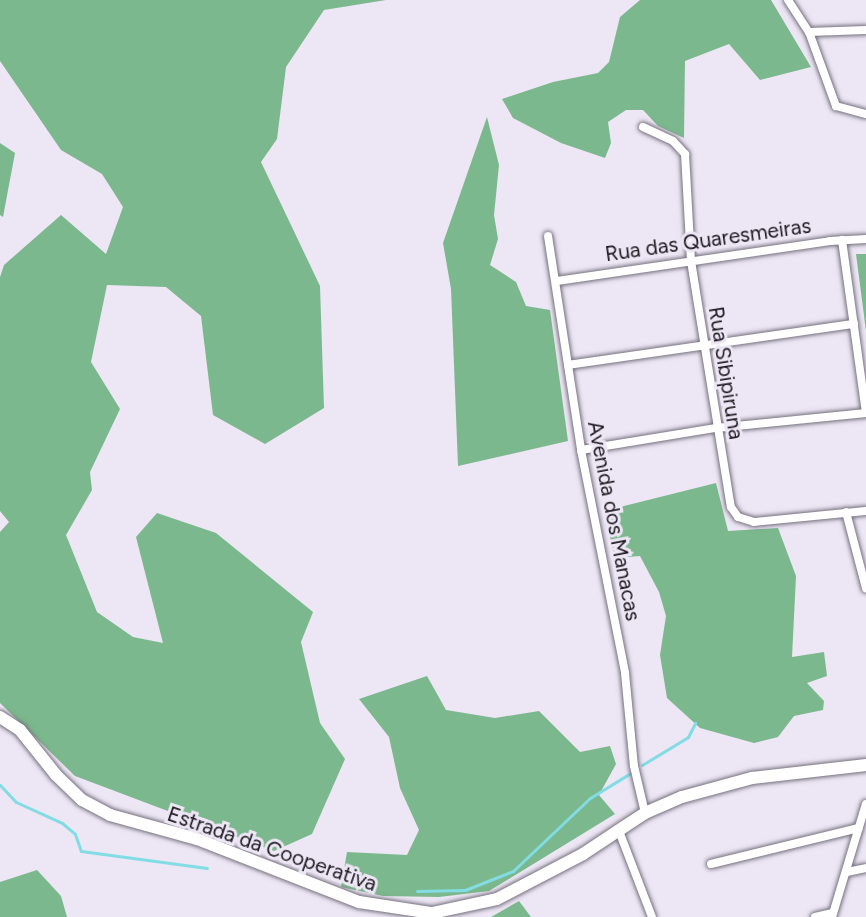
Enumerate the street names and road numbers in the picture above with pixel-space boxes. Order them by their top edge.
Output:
street label: Rua das Quaresmeiras [603,213,813,267]
street label: Rua Sibipiruna [703,305,749,441]
street label: Avenida dos Manacas [582,419,646,623]
street label: Estrada da Cooperativa [164,801,380,897]

